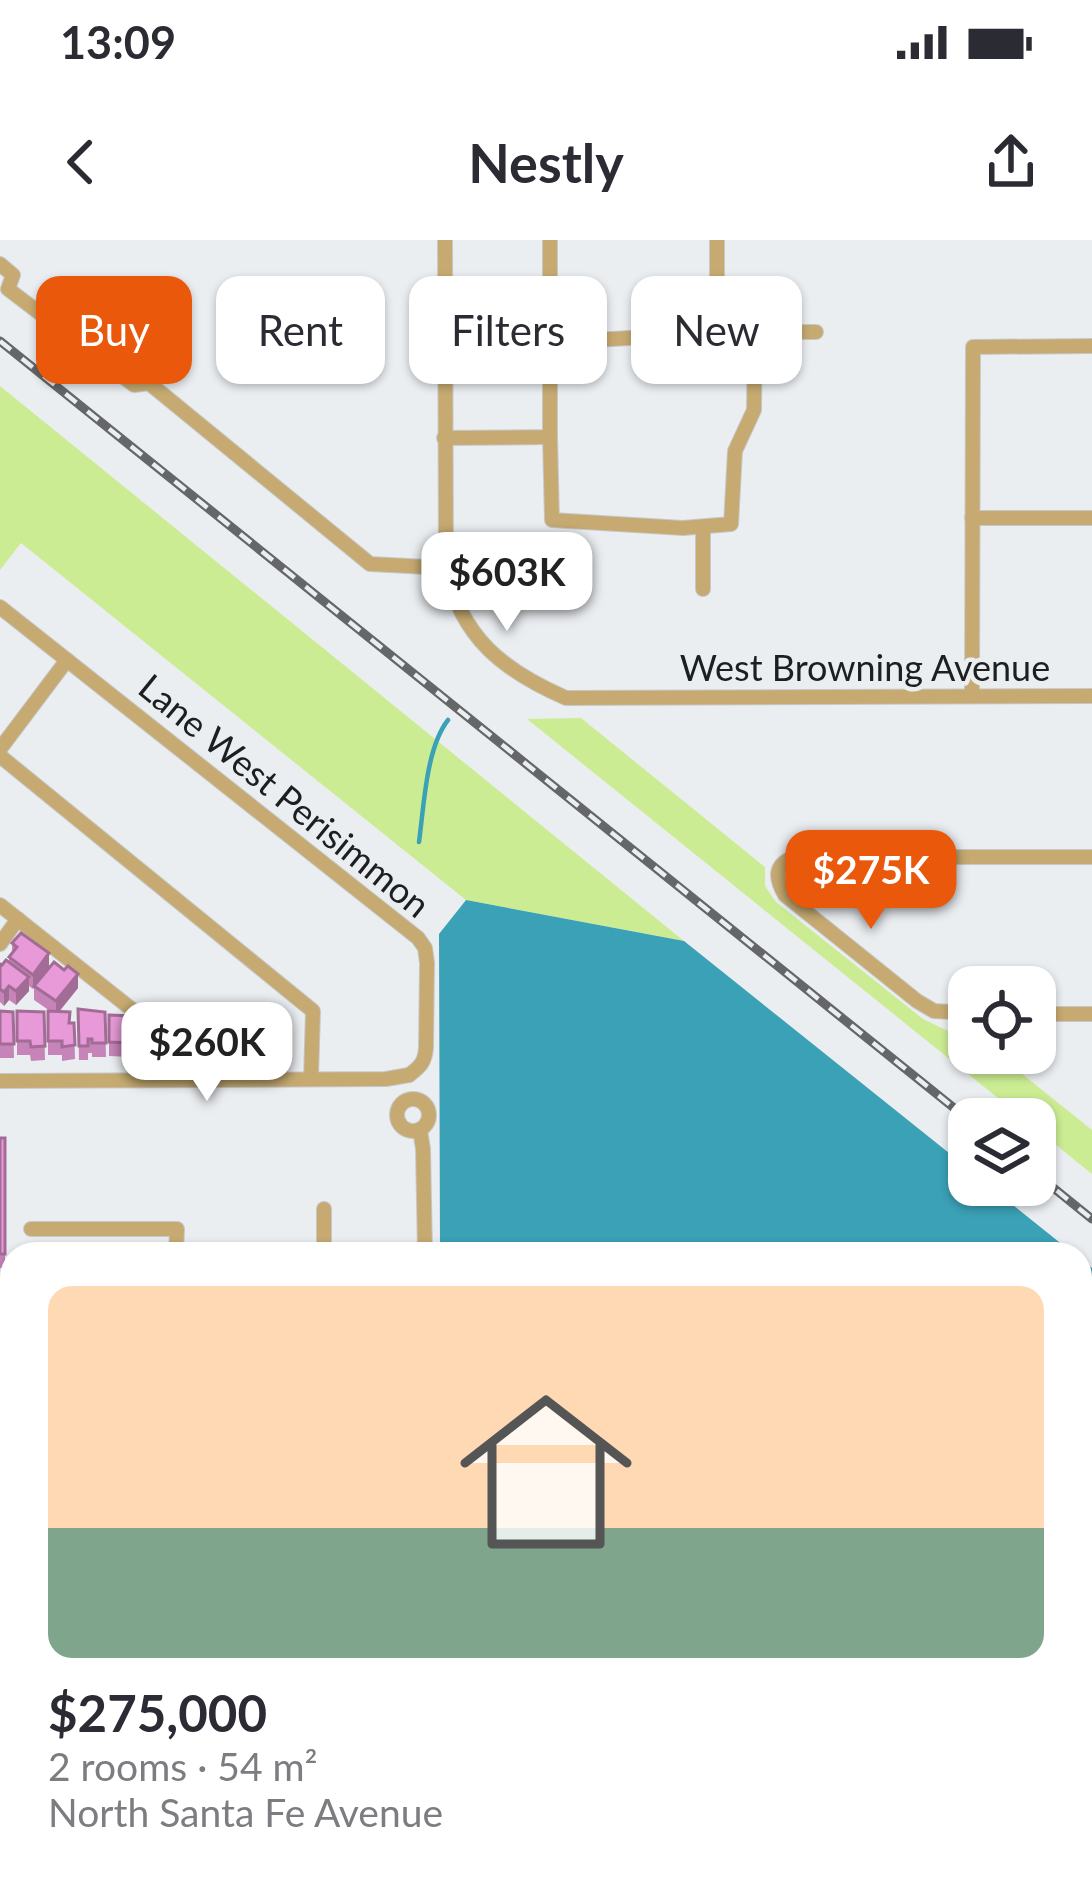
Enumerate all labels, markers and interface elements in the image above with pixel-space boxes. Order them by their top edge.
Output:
text: 13:09 [60,15,176,69]
icon: back [48,129,114,195]
icon: share [978,129,1044,195]
text: Nestly [468,130,624,195]
chip: Buy [36,276,192,384]
chip: Rent [216,276,385,384]
chip: Filters [409,276,607,384]
chip: New [631,276,802,384]
pin: $603K [423,532,591,634]
text: $603K [448,548,566,594]
street label: West Browning Avenue [680,645,1050,689]
street label: Lane West Perisimmon [131,664,439,926]
pin: $275K [787,830,955,932]
text: $275K [812,846,930,892]
map controls [948,966,1056,1206]
button: locate [948,966,1056,1074]
pin: $260K [123,1002,291,1104]
text: $260K [148,1018,266,1064]
button: layers [948,1098,1056,1206]
icon: home [438,1364,654,1580]
text: $275,000 [48,1682,267,1743]
text: 2 rooms · 54 m² [48,1743,318,1789]
text: North Santa Fe Avenue [48,1789,443,1835]

